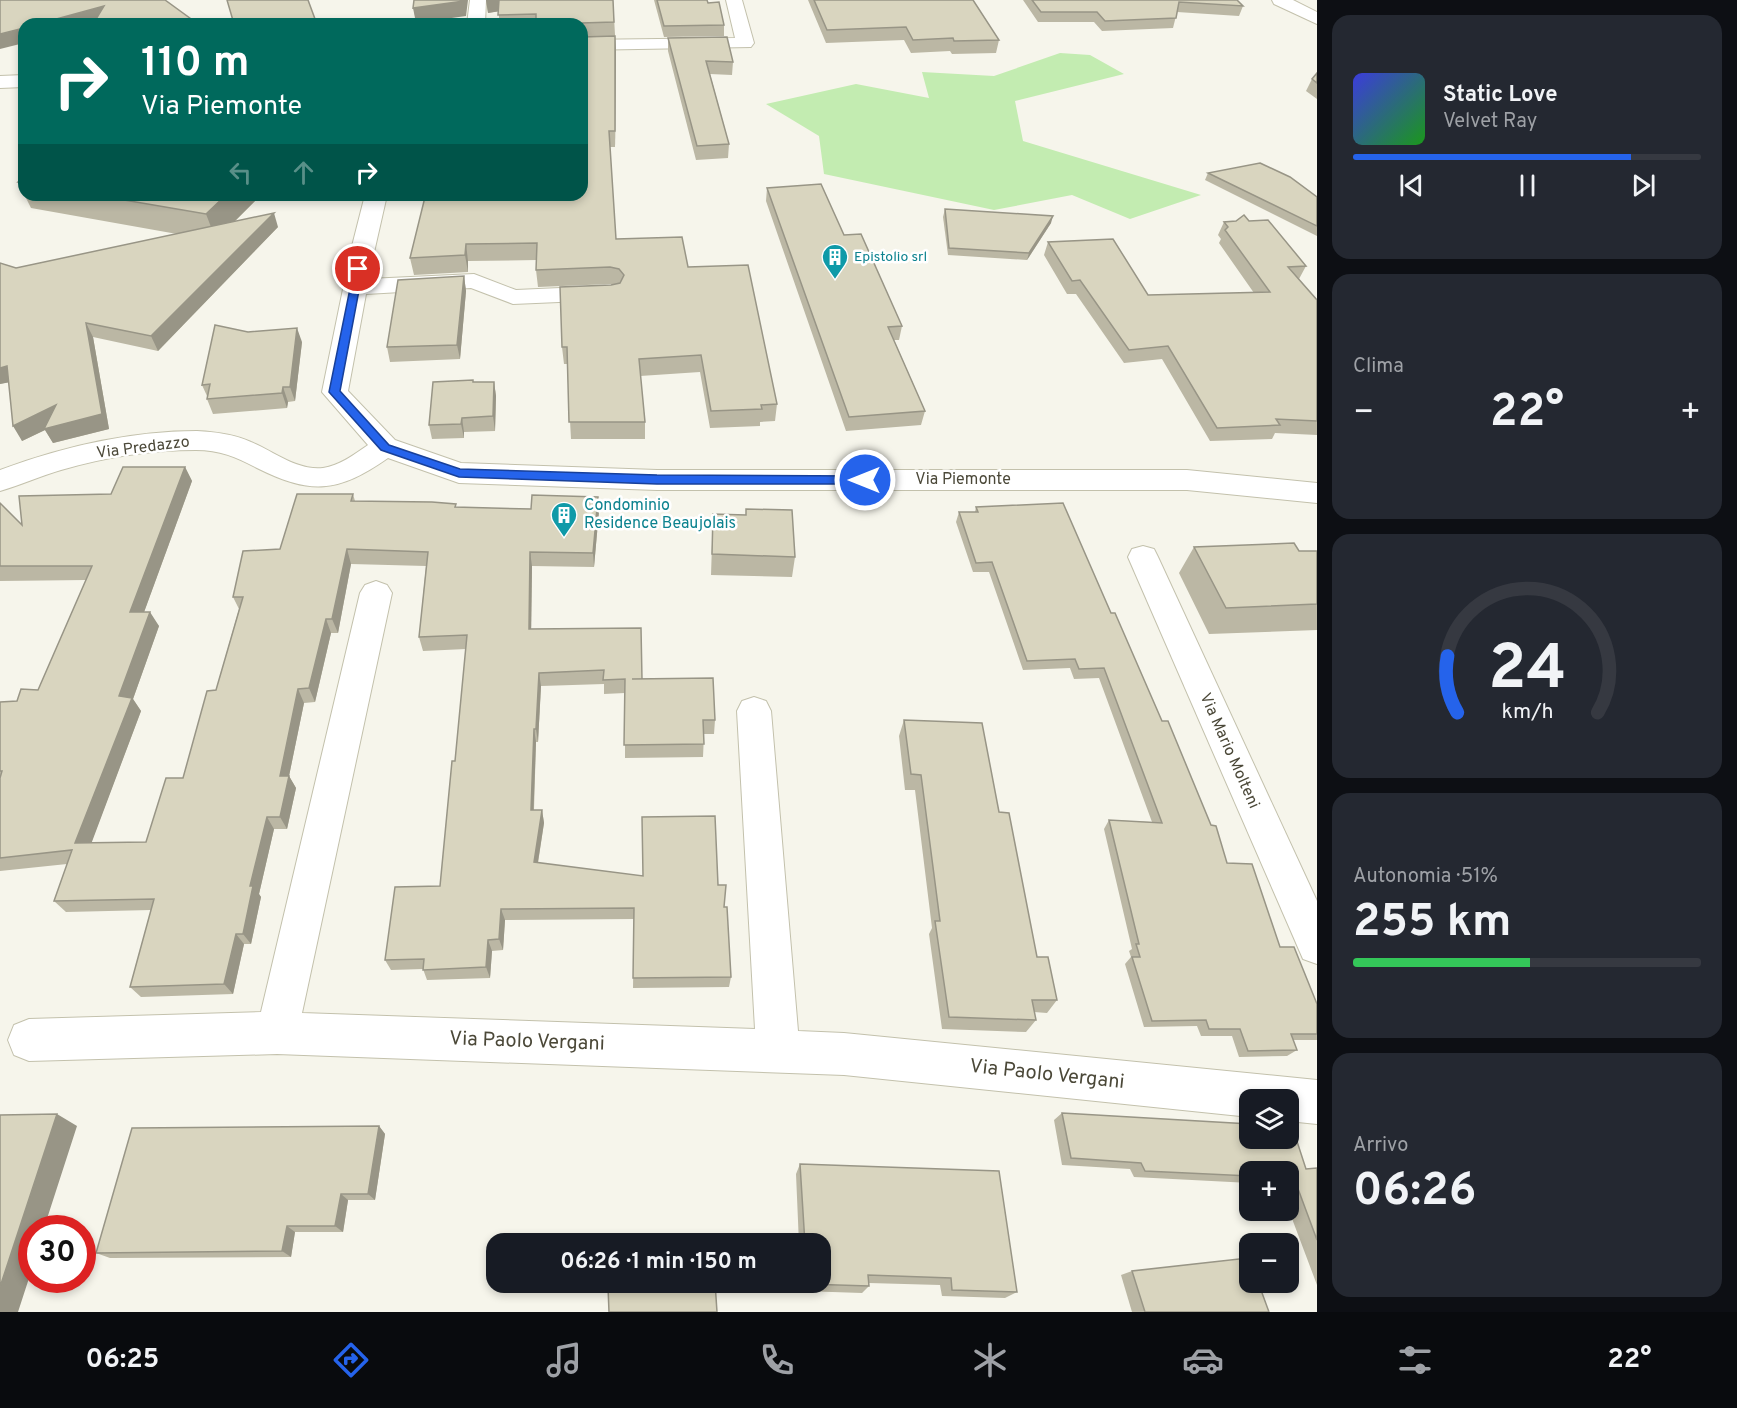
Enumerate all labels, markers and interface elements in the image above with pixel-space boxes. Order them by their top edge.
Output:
text: 110 m [141,38,250,91]
icon: right [42,42,120,120]
text: Static Love [1443,82,1557,109]
text: Via Piemonte [141,90,302,124]
text: Velvet Ray [1443,109,1537,135]
icon: left [224,156,257,189]
icon: ahead [287,156,320,189]
icon: right [350,156,383,189]
icon: previous [1395,169,1428,202]
icon: pause [1511,169,1544,202]
icon: next [1627,169,1660,202]
building icon: Epistolio srl [820,242,850,280]
pin [332,243,383,294]
place label: Epistolio srl [854,249,927,266]
icon: arrive [341,252,374,285]
text: Clima [1353,354,1404,380]
text: 22° [1490,385,1564,442]
text: − [1353,393,1374,435]
text: + [1680,393,1701,435]
street label: Via Predazzo [95,432,191,464]
position arrow [833,448,897,512]
street label: Via Piemonte [915,470,1011,490]
place label: Condominio Residence Beaujolais [584,496,736,534]
building icon: Condominio Residence Beaujolais [549,500,579,538]
text: 24 [1488,632,1566,711]
street label: Via Mario Molteni [1195,690,1263,812]
text: km/h [1501,699,1553,726]
text: Autonomia · 51% [1353,864,1498,890]
text: 255 km [1353,895,1511,952]
street label: Via Paolo Vergani [449,1026,605,1058]
street label: Via Paolo Vergani [968,1054,1126,1096]
map controls [1239,1089,1299,1293]
button: layers [1239,1089,1299,1149]
text: Arrivo [1353,1133,1408,1159]
button: + [1239,1161,1299,1221]
text: 06:26 [1353,1164,1476,1221]
speed limit sign: 30 [18,1215,96,1293]
button: − [1239,1233,1299,1293]
text: 06:26 · 1 min · 150 m [560,1249,757,1276]
icon: directions [330,1339,372,1381]
icon: music [543,1339,585,1381]
icon: phone [756,1339,798,1381]
icon: climate [969,1339,1011,1381]
icon: car [1182,1339,1224,1381]
icon: filters [1394,1339,1436,1381]
text: 06:25 [85,1343,159,1377]
text: 22° [1607,1343,1652,1377]

